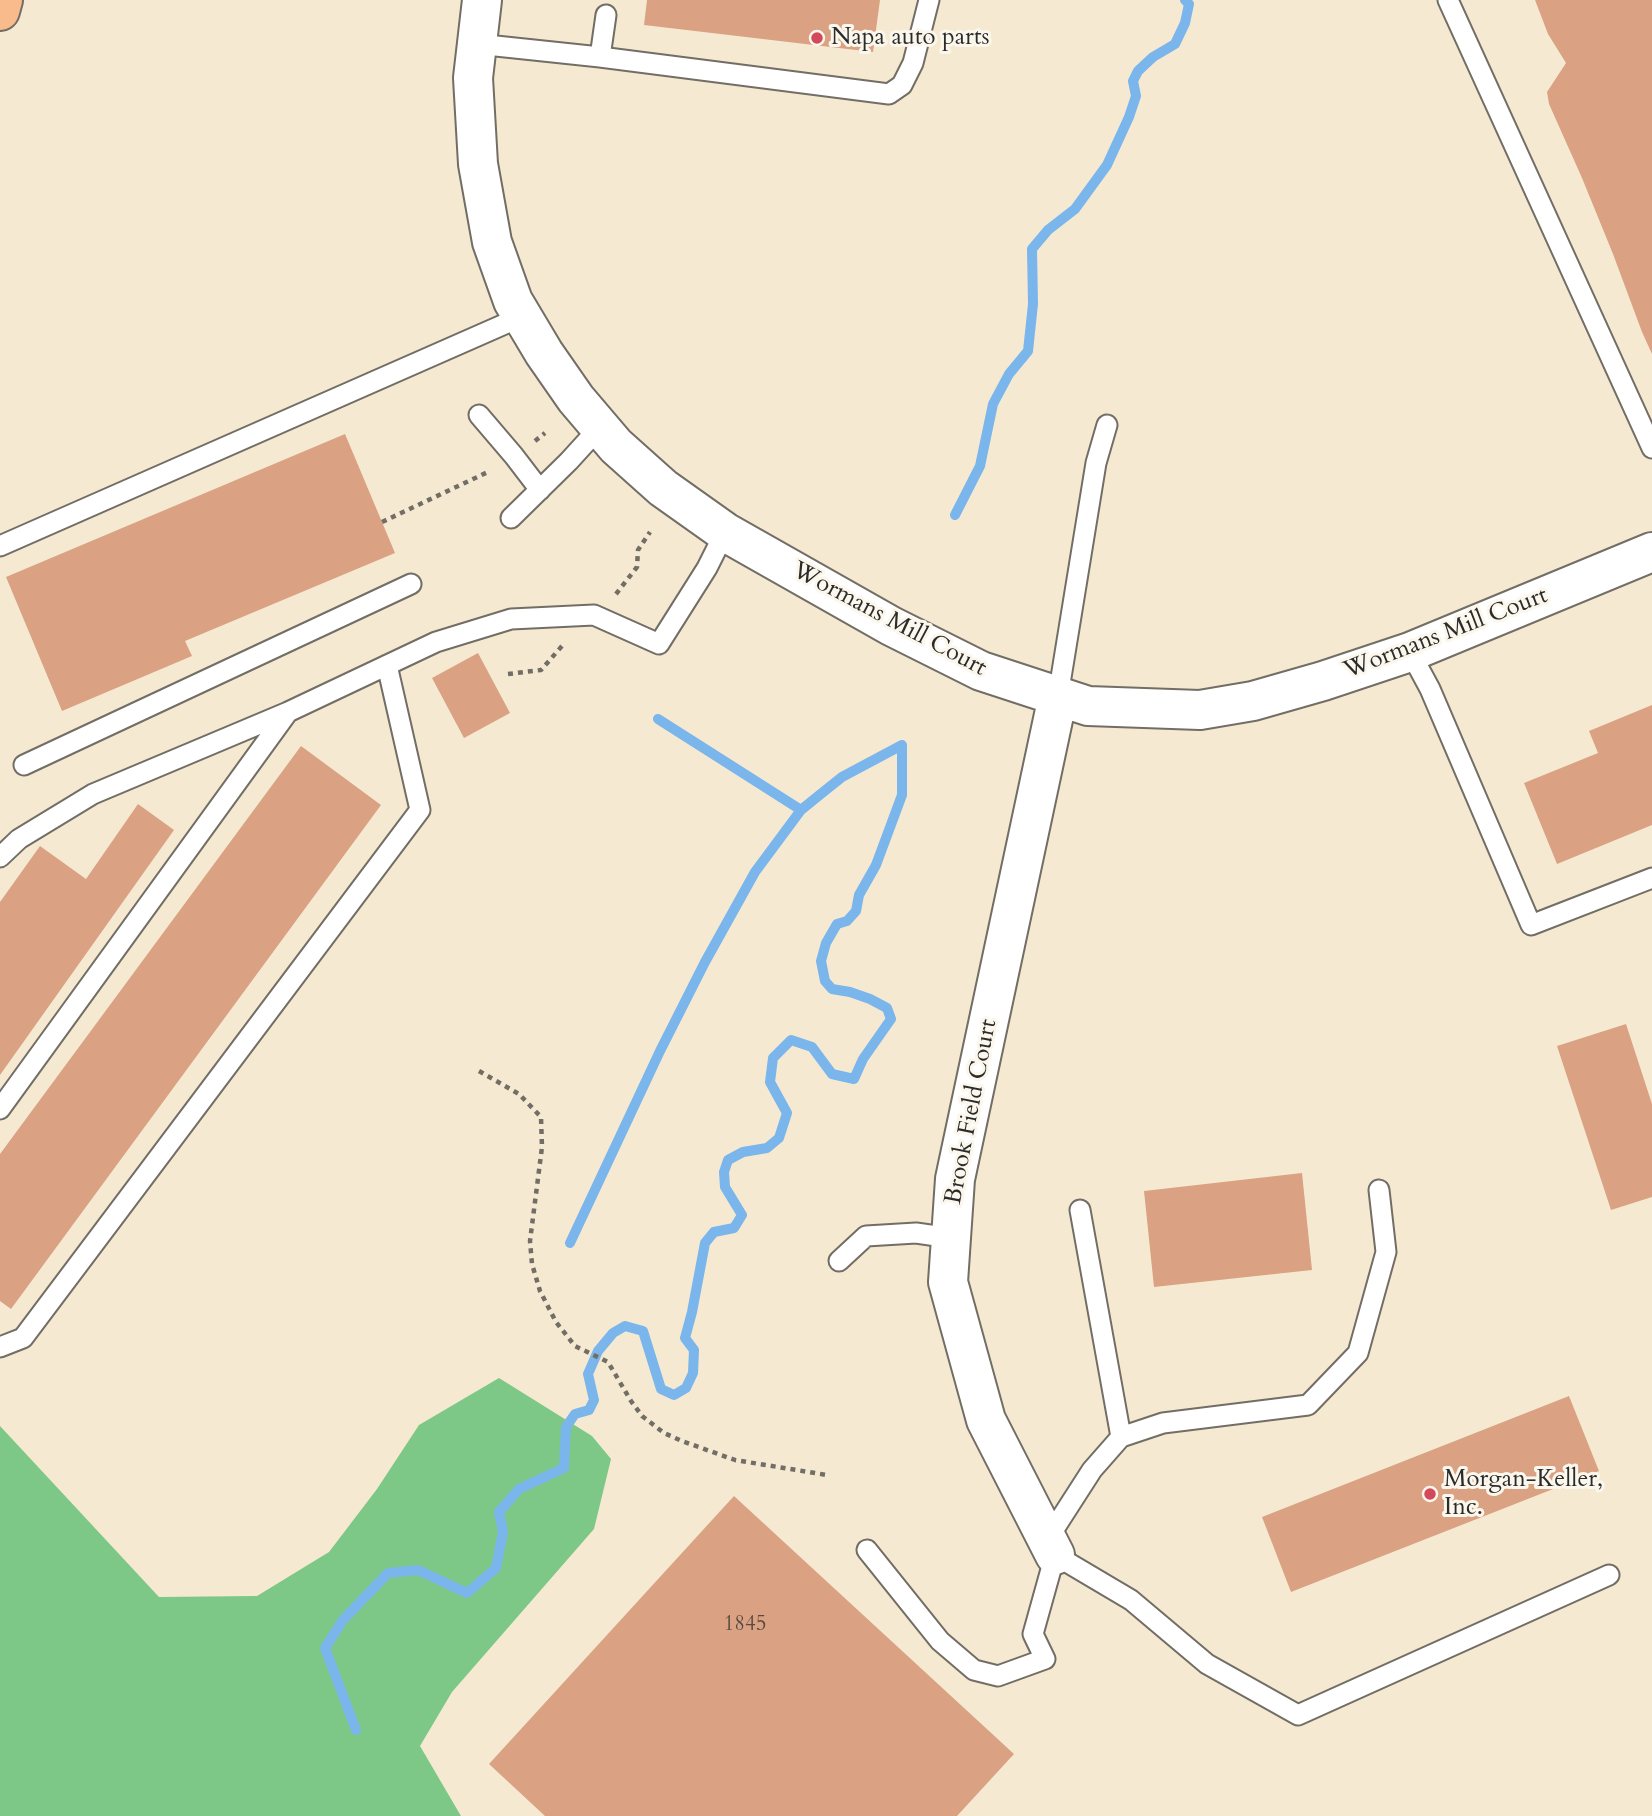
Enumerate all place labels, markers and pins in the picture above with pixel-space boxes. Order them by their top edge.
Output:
place label: Napa auto parts [831,24,989,52]
marker: Napa auto parts [809,30,825,46]
place label: Morgan-Keller, Inc. [1444,1466,1603,1522]
marker: Morgan-Keller, Inc. [1422,1486,1438,1502]

